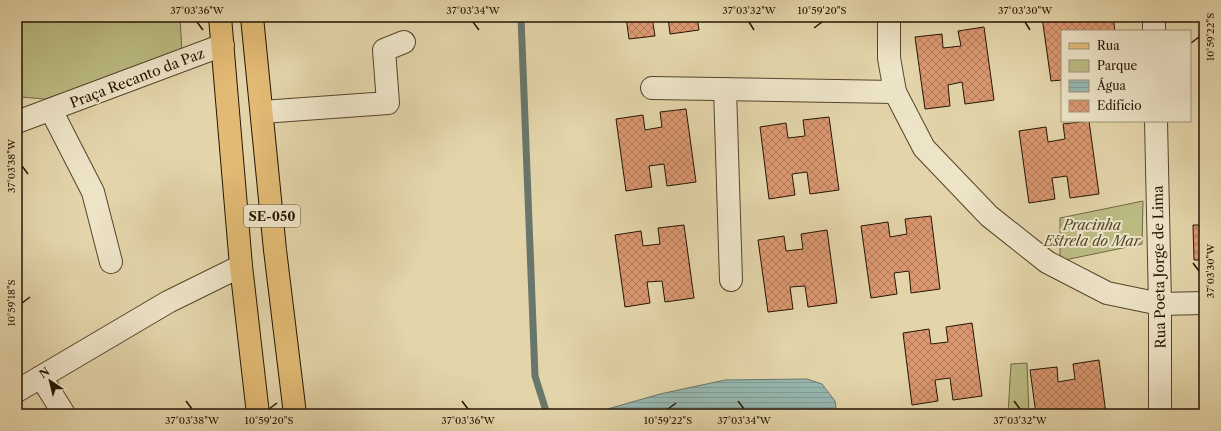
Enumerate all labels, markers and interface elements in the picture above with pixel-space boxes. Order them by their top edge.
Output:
text: 37°03'36"W [170,4,225,17]
text: 37°03'34"W [446,4,501,17]
text: 37°03'32"W [722,4,777,17]
text: 10°59'20"S [797,4,847,17]
text: 37°03'30"W [998,4,1053,17]
text: 10°59'22"S [1204,13,1217,61]
legend [1061,30,1191,122]
text: Rua [1097,38,1120,53]
street label: Praça Recanto da Paz [67,44,207,112]
text: Parque [1097,58,1138,73]
text: Água [1096,77,1127,93]
text: Edifício [1097,98,1142,113]
text: 37°03'38"W [5,138,18,193]
street label: Rua Poeta Jorge de Lima [1149,185,1169,349]
road number: SE-050 [244,205,300,227]
park label: Pracinha Estrela do Mar [1043,216,1142,250]
text: 37°03'30"W [1204,243,1217,298]
text: 10°59'18"S [5,279,18,327]
north arrow [30,361,70,401]
text: N [36,364,53,381]
text: 37°03'38"W [165,414,220,427]
text: 10°59'20"S [244,414,294,427]
text: 37°03'36"W [441,414,496,427]
text: 10°59'22"S [644,414,692,427]
text: 37°03'34"W [717,414,772,427]
text: 37°03'32"W [993,414,1048,427]

